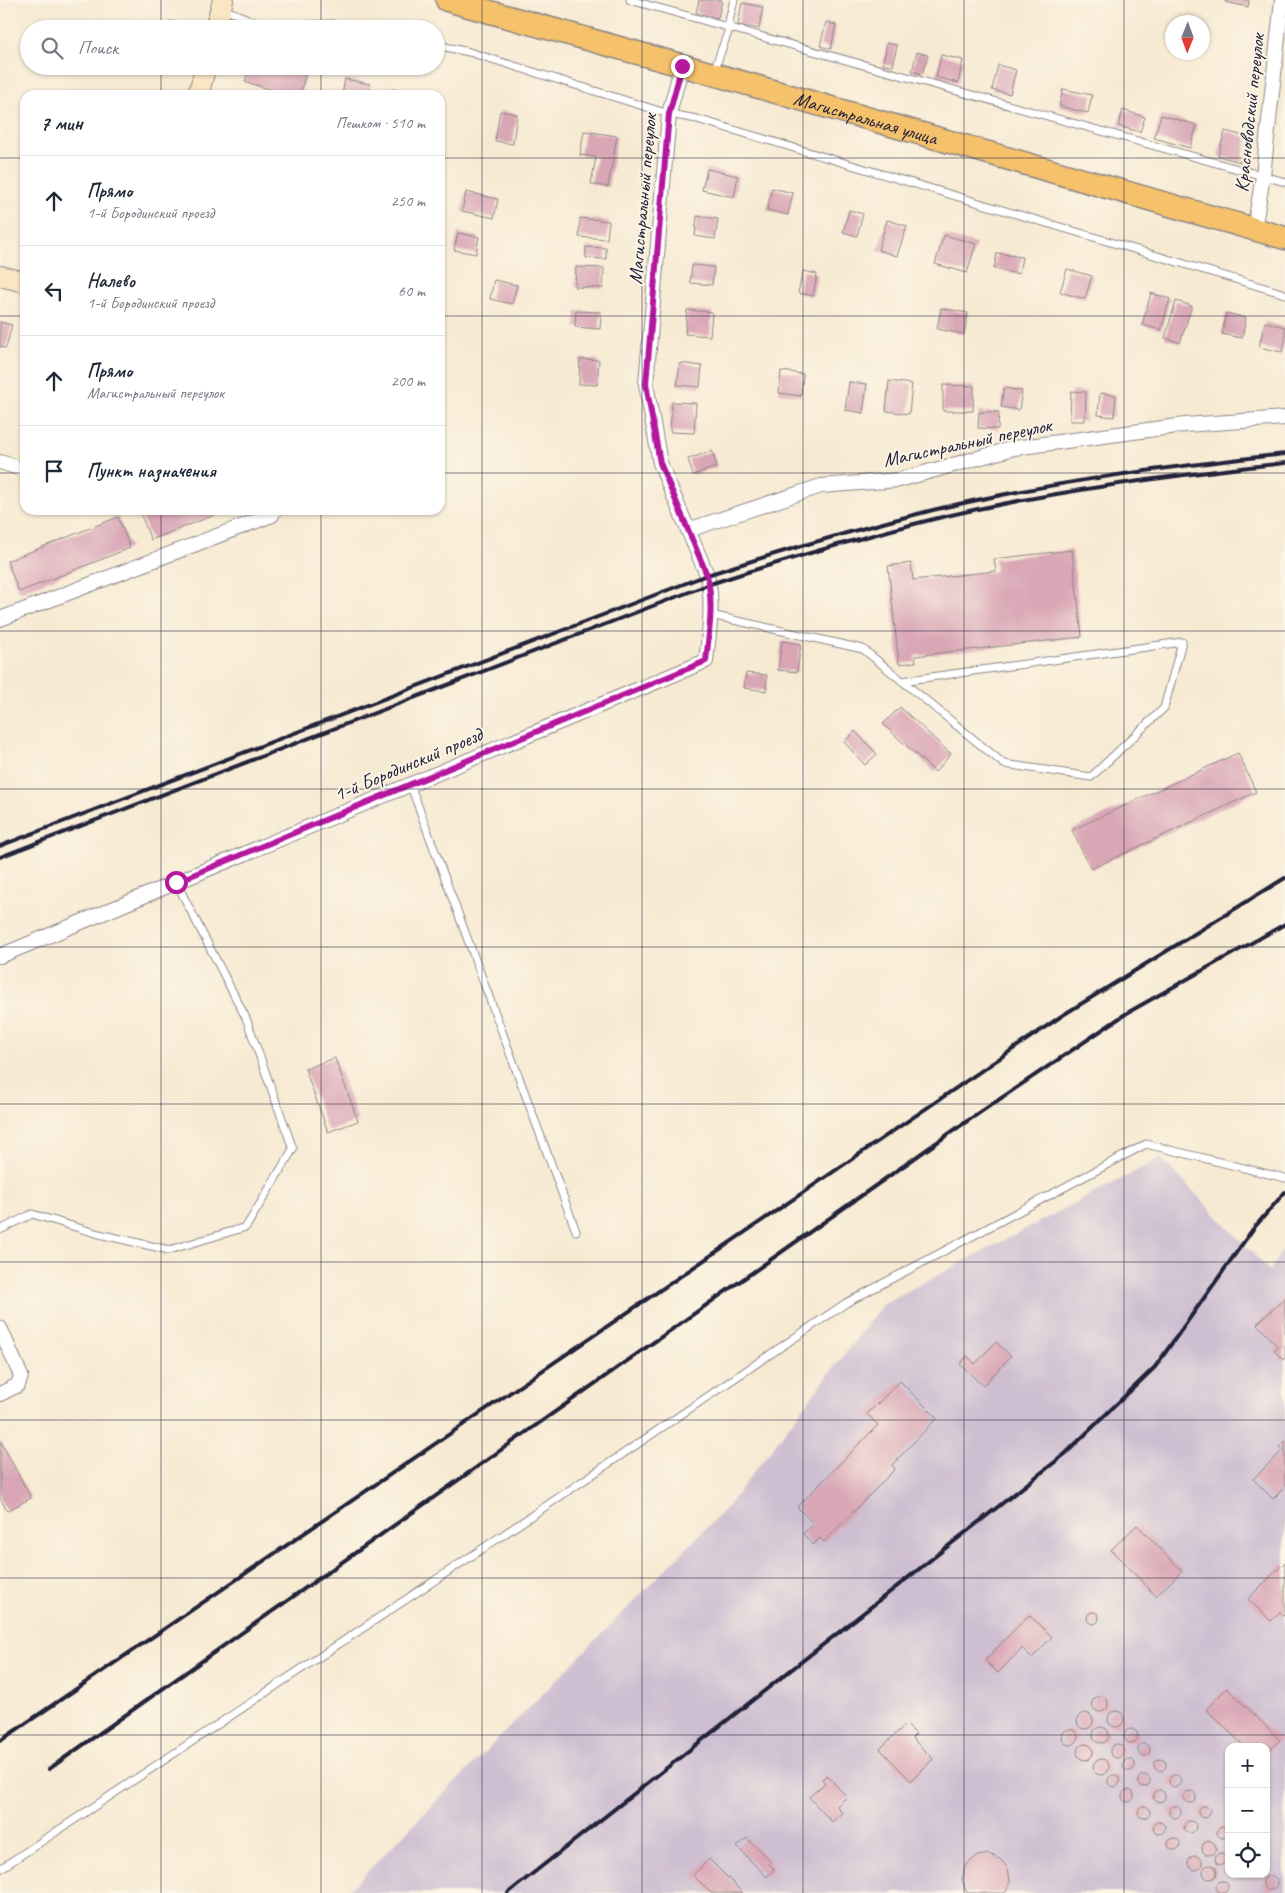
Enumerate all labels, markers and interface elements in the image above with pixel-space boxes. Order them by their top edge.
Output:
north arrow [1165,15,1210,60]
search box [20,20,445,75]
street label: Красноводский переулок [1229,31,1270,194]
icon: search [38,34,66,62]
text: Поиск [78,36,118,60]
route end [671,55,694,78]
street label: Магистральная улица [791,86,942,151]
text: 7 мин [40,110,83,136]
street label: Магистральный переулок [623,111,663,285]
text: Пешком · 510 m [336,113,425,133]
text: Прямо [87,179,132,203]
icon: ahead [40,187,68,215]
text: 250 m [391,191,425,211]
text: 1-й Бородинский проезд [87,203,214,223]
text: Налево [87,269,135,293]
icon: left [40,277,68,305]
text: 60 m [398,281,425,301]
text: 1-й Бородинский проезд [87,293,214,313]
text: Прямо [87,359,132,383]
icon: ahead [40,367,68,395]
text: 200 m [391,371,425,391]
text: Магистральный переулок [87,383,224,403]
street label: Магистральный переулок [881,412,1055,473]
icon: arrive [40,457,68,485]
text: Пункт назначения [87,459,216,483]
street label: 1-й Бородинский проезд [330,721,488,807]
route start [165,871,188,894]
map controls [1225,1743,1270,1878]
button: + [1225,1743,1270,1788]
button: − [1225,1788,1270,1833]
button: locate [1225,1833,1270,1878]

